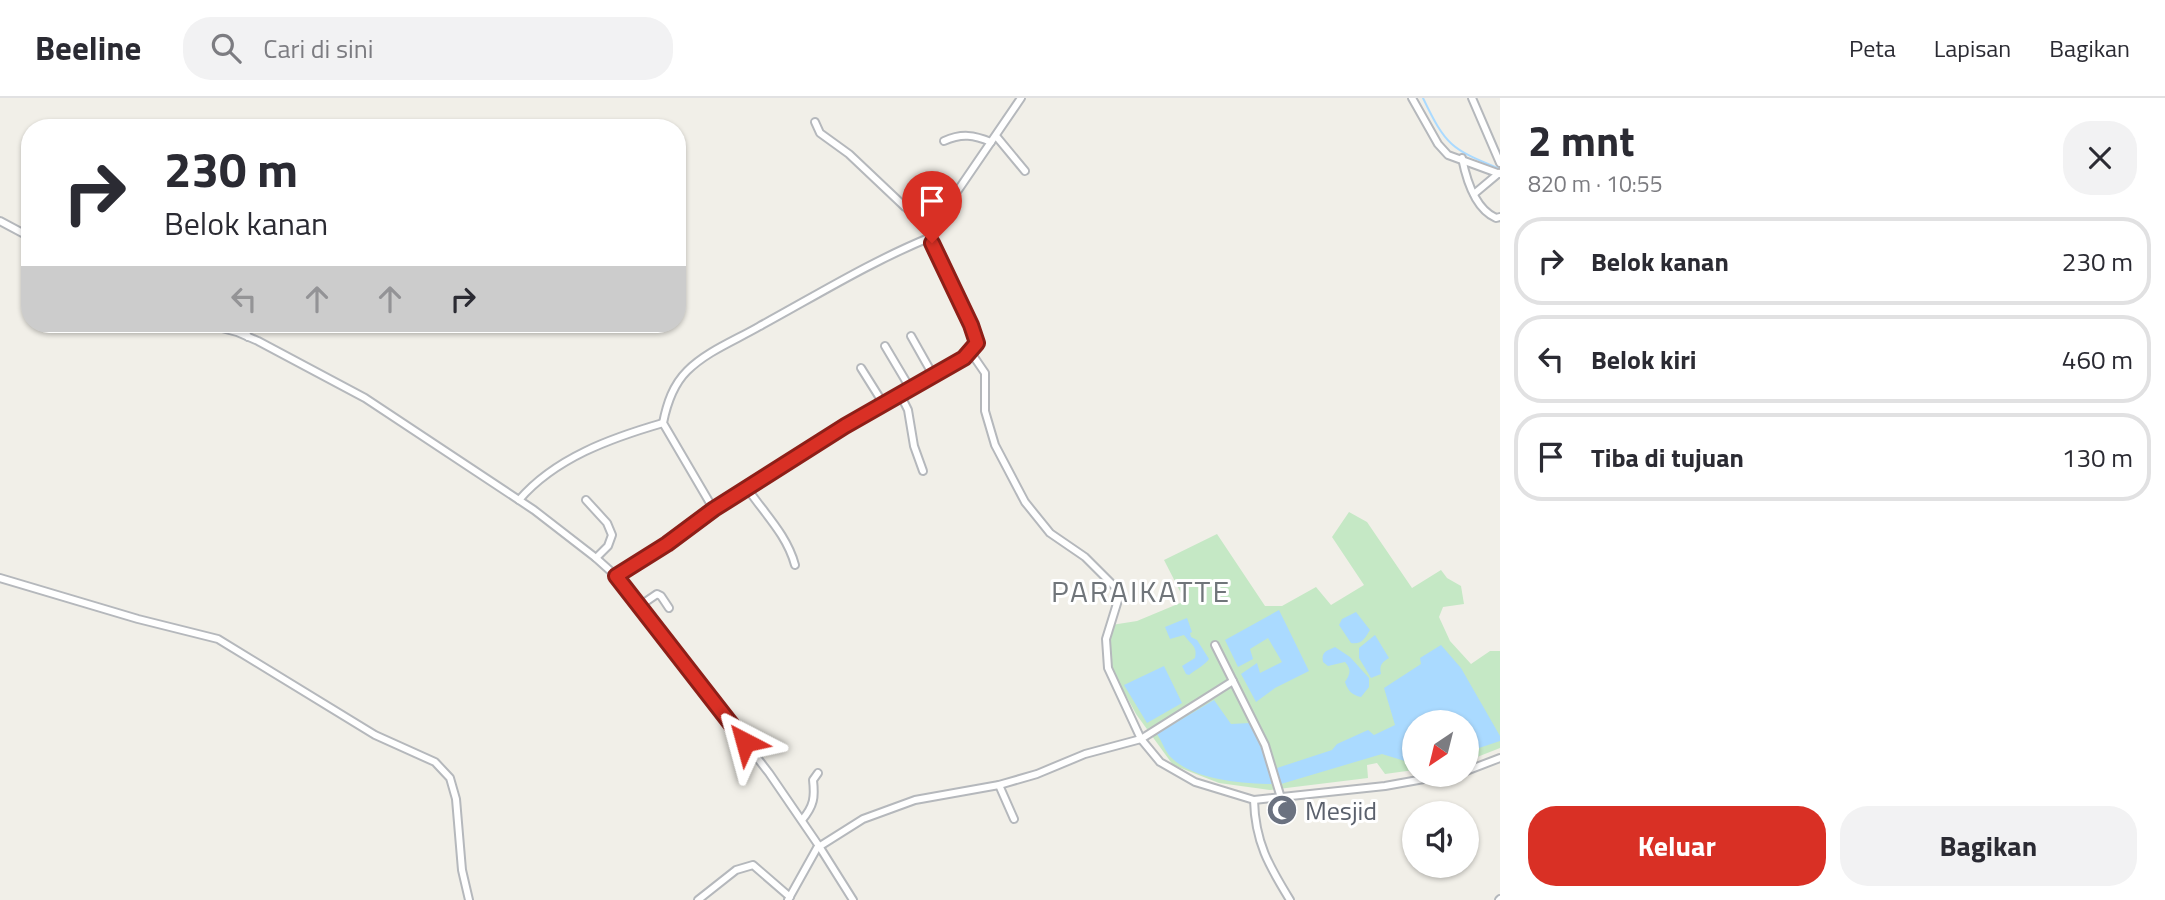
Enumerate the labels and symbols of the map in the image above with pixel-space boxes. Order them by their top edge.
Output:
pin [902,171,962,243]
district label: PARAIKATTE [1051,568,1231,614]
position arrow [708,705,782,779]
north arrow [1402,710,1479,788]
place label: Mesjid [1305,791,1377,830]
mosque icon: Mesjid [1265,793,1299,827]

